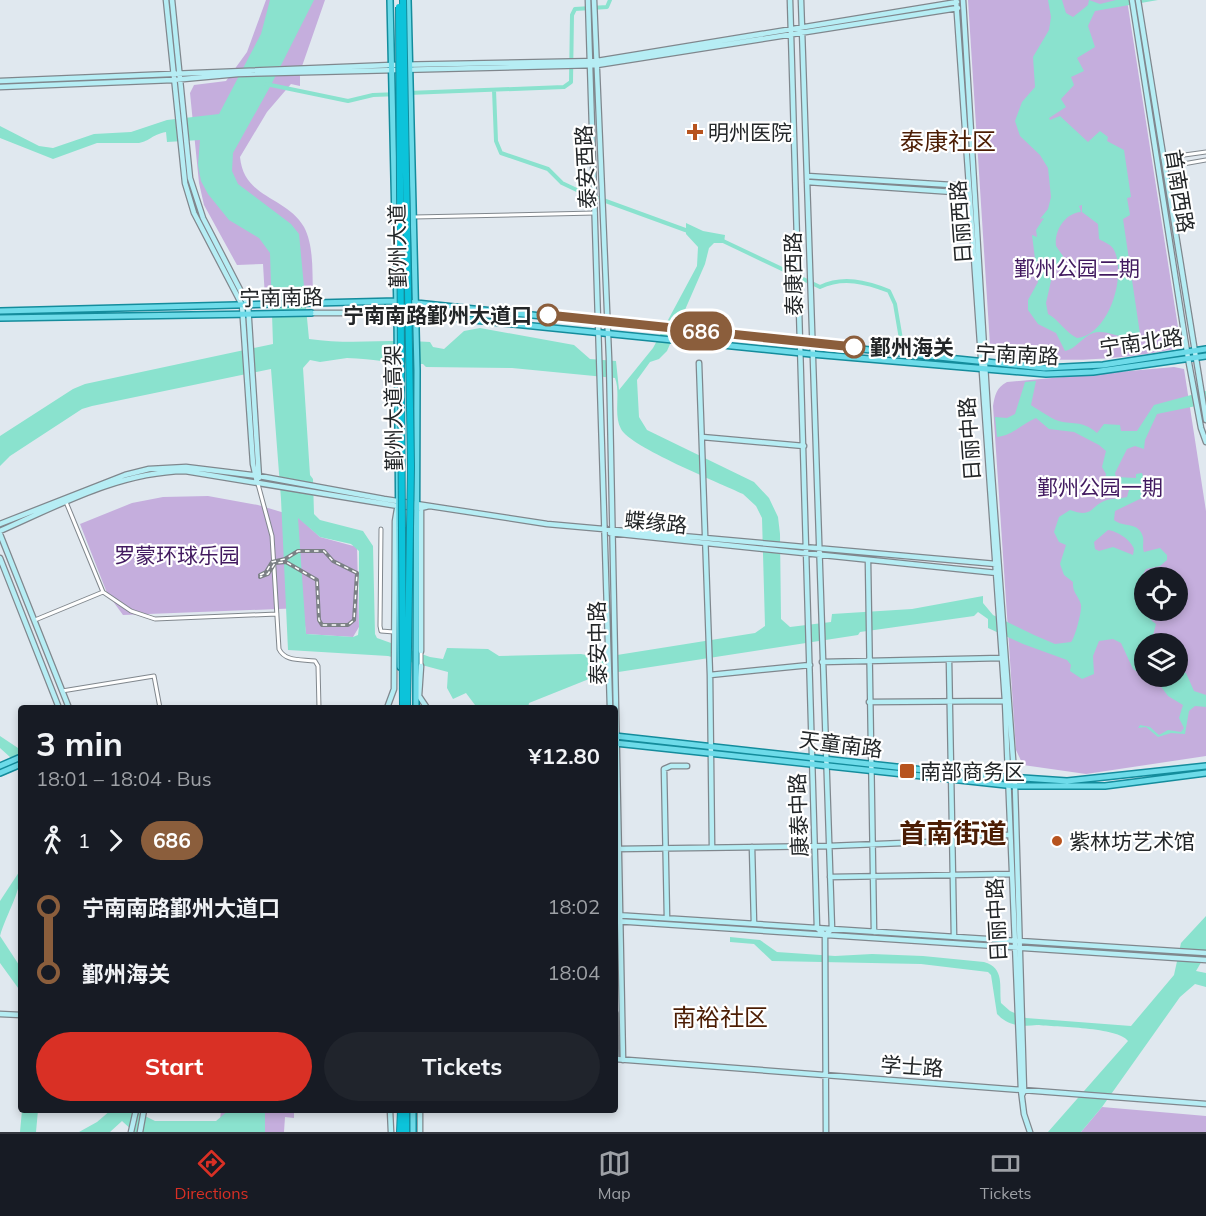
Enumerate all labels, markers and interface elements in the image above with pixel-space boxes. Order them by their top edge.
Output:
place label: 明州医院 [708,119,792,145]
marker: 明州医院 [686,123,704,141]
street label: 泰安西路 [570,124,600,210]
district label: 泰康社区 [900,126,996,156]
street label: 首南西路 [1161,147,1199,235]
street label: 日丽西路 [944,179,976,265]
street label: 鄞州大道 [383,204,411,288]
street label: 泰康西路 [779,232,807,316]
park label: 鄞州公园二期 [1014,255,1140,281]
street label: 宁南南路 [239,283,323,311]
place label: 宁南南路鄞州大道口 [343,302,532,328]
marker: 宁南南路鄞州大道口 [537,304,559,326]
line badge: 686 [666,312,736,350]
text: 686 [682,318,720,344]
street label: 宁南北路 [1098,323,1184,361]
place label: 鄞州海关 [870,334,954,360]
marker: 鄞州海关 [843,336,865,358]
street label: 宁南南路 [974,339,1060,369]
street label: 鄞州大道高架 [379,345,407,471]
street label: 日丽中路 [953,396,985,482]
park label: 鄞州公园一期 [1037,474,1163,500]
street label: 蝶缘路 [623,506,689,538]
park label: 罗蒙环球乐园 [114,542,240,568]
map controls [1134,567,1188,687]
button: locate [1134,567,1188,621]
street label: 泰安中路 [583,601,611,685]
button: layers [1134,633,1188,687]
text: 3 min [36,723,123,764]
street label: 天童南路 [798,726,884,762]
text: ¥12.80 [529,742,600,770]
place label: 南部商务区 [920,758,1025,784]
marker: 南部商务区 [898,762,916,780]
text: 18:01 – 18:04 · Bus [36,766,212,791]
street label: 康泰中路 [784,773,812,857]
district label: 首南街道 [899,816,1007,850]
icon: walk [36,824,69,857]
icon: forward [99,824,132,857]
text: 686 [153,827,191,853]
text: 1 [78,828,90,853]
place label: 紫林坊艺术馆 [1069,828,1195,854]
marker: 紫林坊艺术馆 [1050,834,1064,848]
street label: 日丽中路 [981,877,1011,963]
text: 宁南南路鄞州大道口 [82,894,280,922]
text: 18:02 [547,894,600,919]
text: 鄞州海关 [82,960,170,988]
text: 18:04 [547,960,600,985]
district label: 南裕社区 [672,1002,768,1032]
button: Start [36,1032,312,1101]
button: Tickets [324,1032,600,1101]
street label: 学士路 [880,1051,944,1081]
tab: Directions [175,1147,249,1203]
tab: Map [598,1147,631,1203]
tab: Tickets [980,1147,1031,1203]

